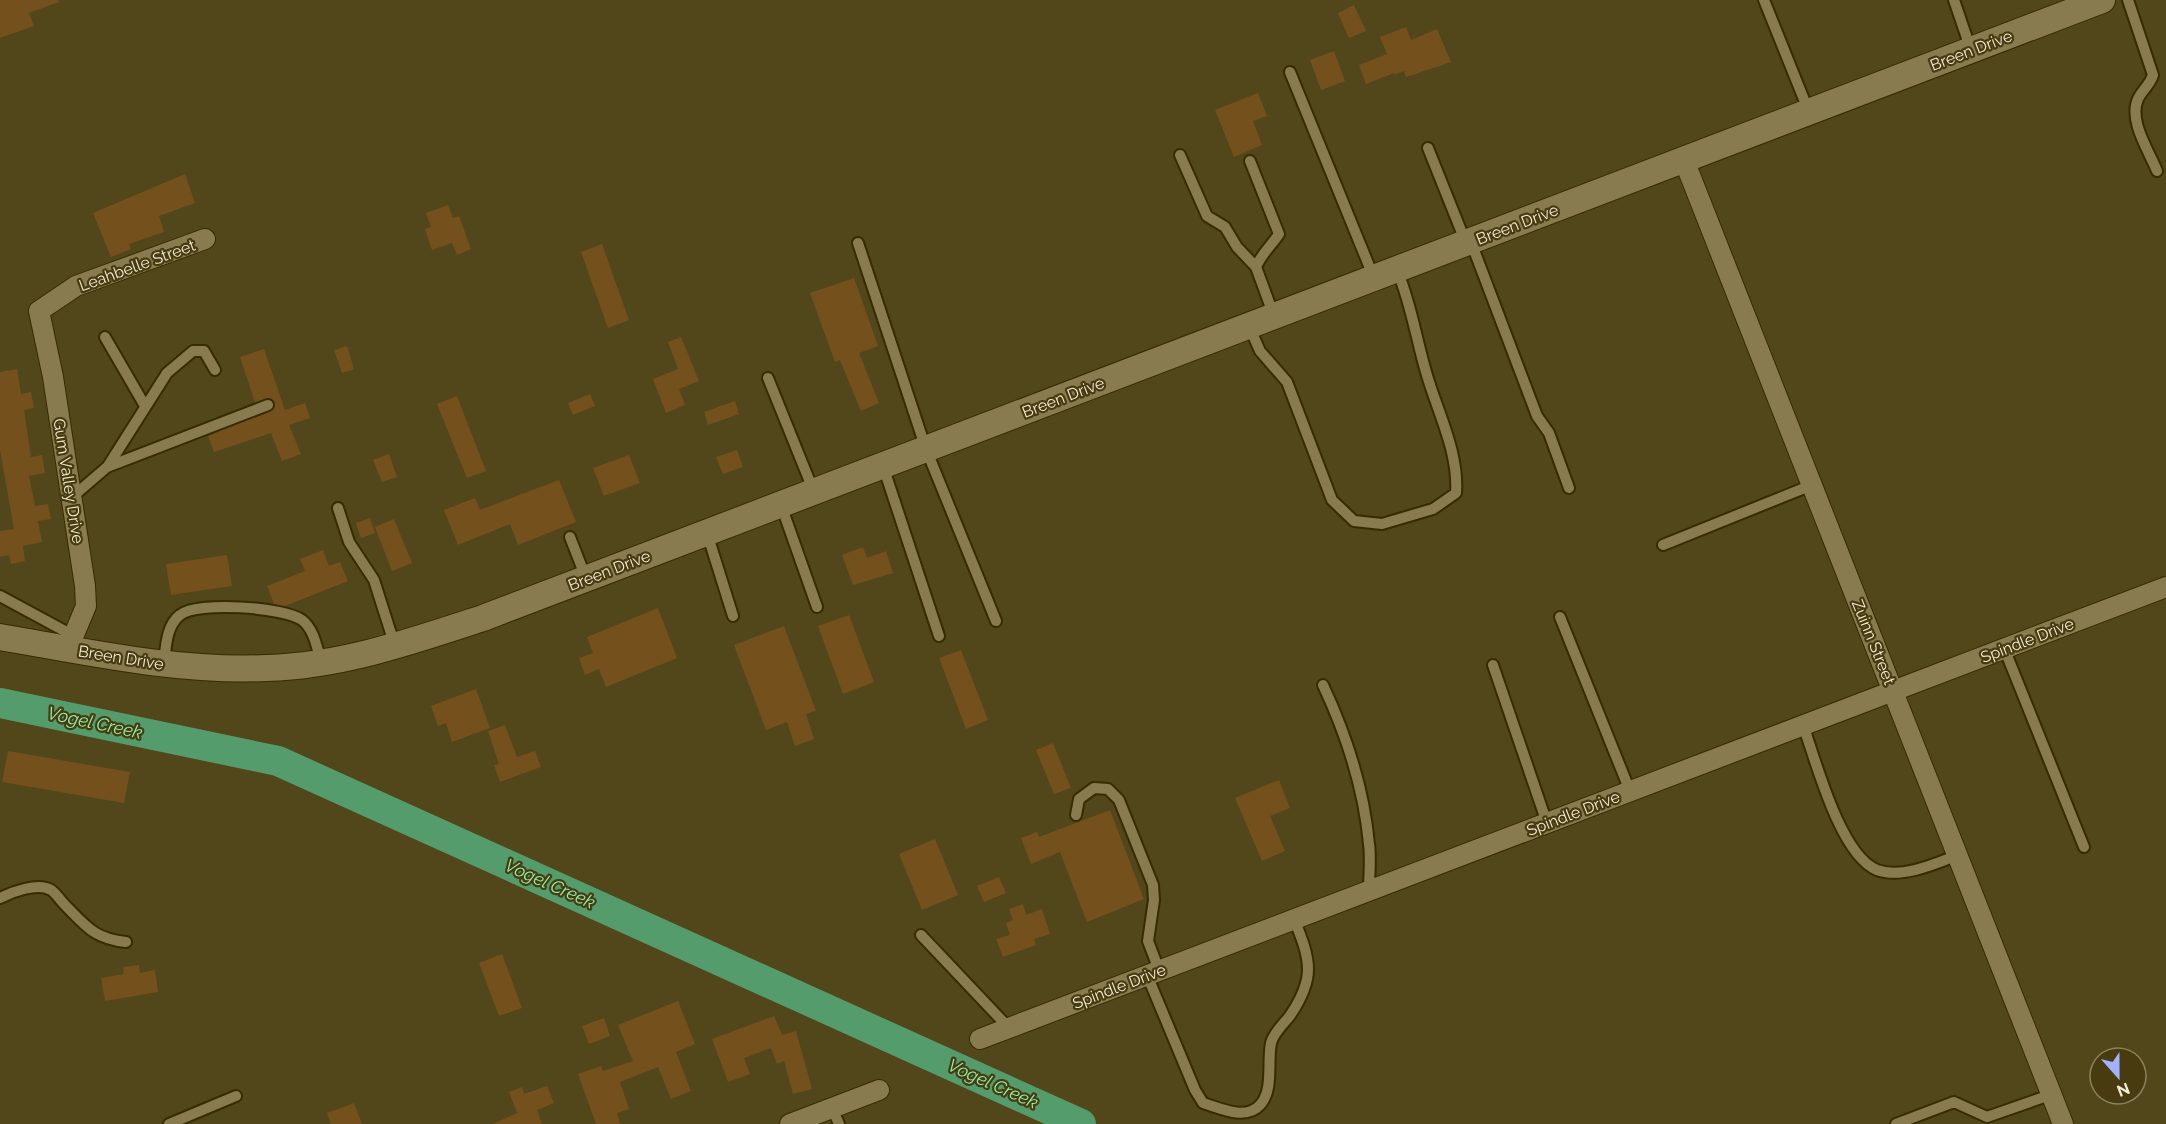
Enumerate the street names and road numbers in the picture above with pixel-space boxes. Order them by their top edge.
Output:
street label: Breen Drive [1927,26,2015,75]
street label: Breen Drive [1473,200,1561,249]
street label: Leahbelle Street [76,235,199,295]
street label: Breen Drive [1019,373,1107,422]
street label: Gum Valley Drive [49,417,88,545]
street label: Breen Drive [565,546,653,595]
street label: Zuinn Street [1848,597,1899,688]
street label: Spindle Drive [1978,614,2076,667]
street label: Breen Drive [77,641,165,674]
street label: Spindle Drive [1524,787,1622,840]
street label: Spindle Drive [1070,960,1168,1013]

